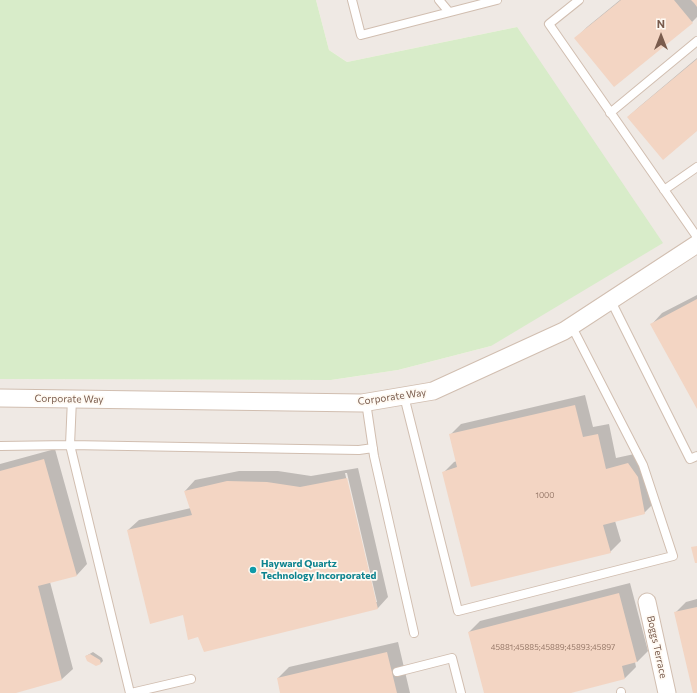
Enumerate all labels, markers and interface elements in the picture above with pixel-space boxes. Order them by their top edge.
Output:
north arrow [641,16,681,56]
text: N [657,17,665,30]
street label: Corporate Way [357,386,427,408]
street label: Corporate Way [34,392,104,406]
house number: 1000 [535,490,555,500]
place label: Hayward Quartz Technology Incorporated [261,558,376,582]
marker: Hayward Quartz Technology Incorporated [248,565,258,575]
street label: Boggs Terrace [644,614,670,680]
house number: 45881;45885;45889;45893;45897 [491,642,615,652]

